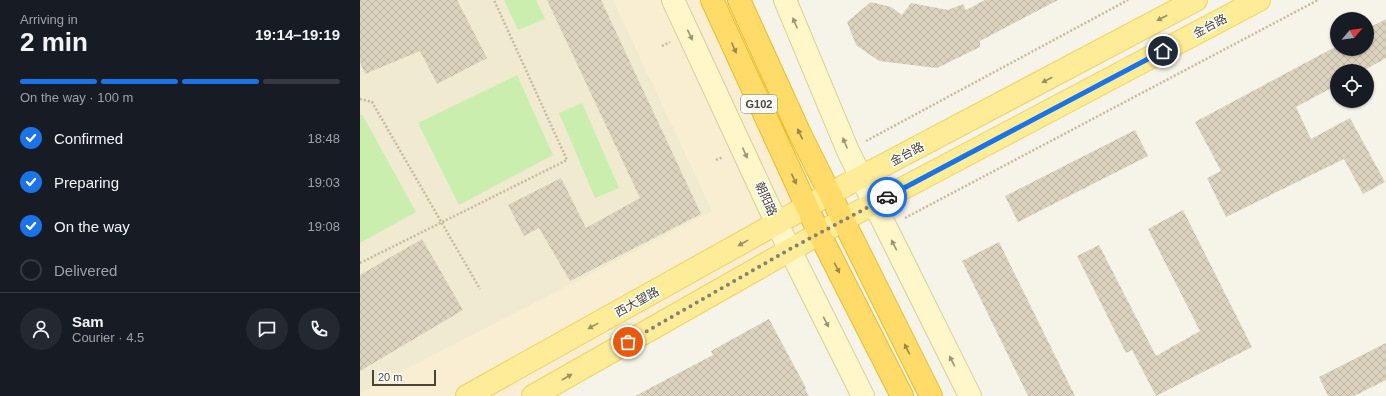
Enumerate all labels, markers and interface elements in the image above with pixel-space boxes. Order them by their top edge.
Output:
street label: 金台路 [1191,11,1229,41]
text: Arriving in [20,12,78,27]
north arrow [1330,12,1374,56]
map controls [1330,12,1374,108]
one-way arrow [1156,15,1167,22]
one-way arrow [791,17,797,29]
text: 19:14–19:19 [255,26,340,43]
text: 2 min [20,27,88,57]
one-way arrow [687,30,693,41]
pin [1146,34,1180,68]
icon: home [1152,40,1174,62]
one-way arrow [731,43,737,55]
button: locate [1330,64,1374,108]
one-way arrow [1041,76,1053,83]
text: On the way · 100 m [20,90,133,105]
road number: G102 [741,95,777,113]
icon: check [20,127,42,149]
one-way arrow [797,128,803,140]
text: Confirmed [54,130,123,147]
text: 18:48 [307,131,340,146]
one-way arrow [842,137,848,149]
street label: 金台路 [888,139,926,169]
one-way arrow [742,147,748,158]
icon: check [20,171,42,193]
one-way arrow [791,173,797,185]
text: Preparing [54,174,119,191]
text: 19:03 [307,175,340,190]
courier [867,177,907,217]
street label: 朝阳路 [752,180,780,218]
icon: car [876,186,898,208]
icon: check [20,215,42,237]
text: On the way [54,218,130,235]
text: 19:08 [307,219,340,234]
one-way arrow [737,239,749,246]
one-way arrow [891,239,897,251]
text: Delivered [54,262,117,279]
one-way arrow [834,262,840,274]
street label: 西大望路 [613,284,661,320]
button: person [20,308,62,350]
button: chat [246,308,288,350]
button: phone [298,308,340,350]
text: Sam [72,313,104,330]
one-way arrow [823,316,829,327]
one-way arrow [587,323,599,329]
pin [611,325,645,359]
text: Courier · 4.5 [72,330,144,345]
icon: bag [617,331,639,353]
one-way arrow [904,343,910,354]
one-way arrow [949,355,955,367]
scale bar [372,368,436,387]
text: 20 m [378,371,402,383]
one-way arrow [561,373,573,380]

